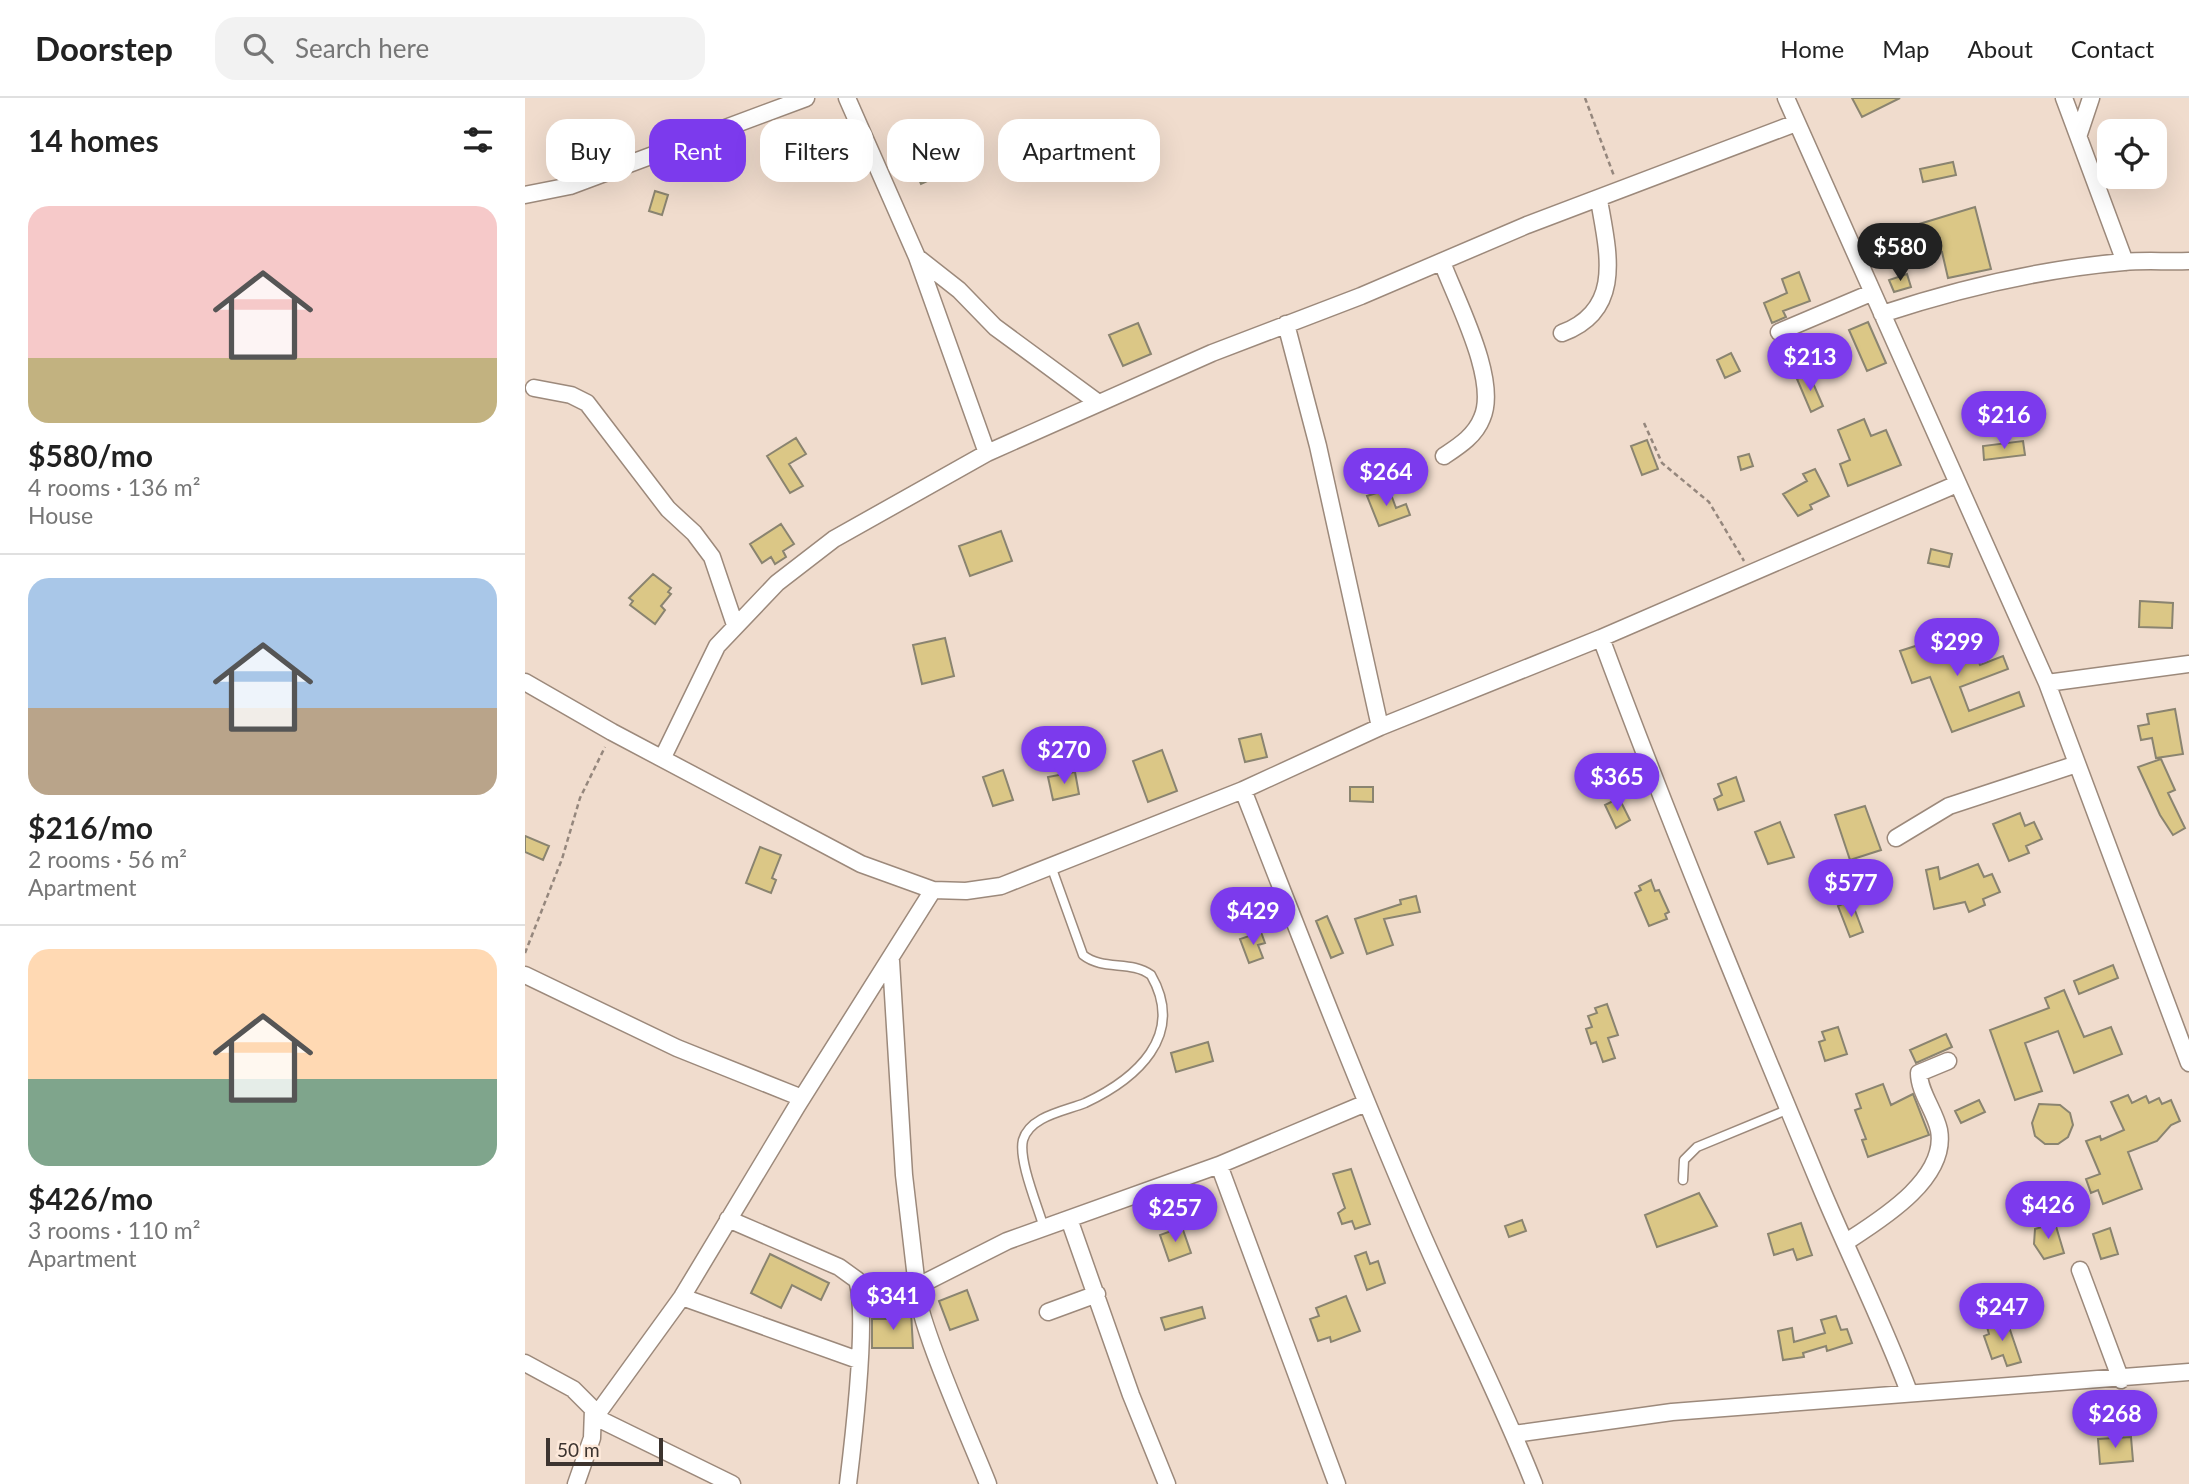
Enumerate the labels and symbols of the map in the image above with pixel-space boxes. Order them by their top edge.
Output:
pin: $580 [1859,223,1941,283]
pin: $213 [1769,334,1851,393]
pin: $216 [1963,392,2045,451]
pin: $264 [1345,448,1427,508]
pin: $299 [1916,618,1998,678]
pin: $270 [1023,726,1105,786]
pin: $365 [1576,754,1658,813]
pin: $577 [1810,860,1892,919]
pin: $429 [1212,888,1294,947]
pin: $426 [2007,1182,2089,1241]
pin: $257 [1134,1184,1216,1244]
pin: $341 [852,1272,934,1332]
pin: $247 [1961,1284,2043,1343]
pin: $268 [2074,1390,2156,1450]
scale bar [546,1435,663,1467]

